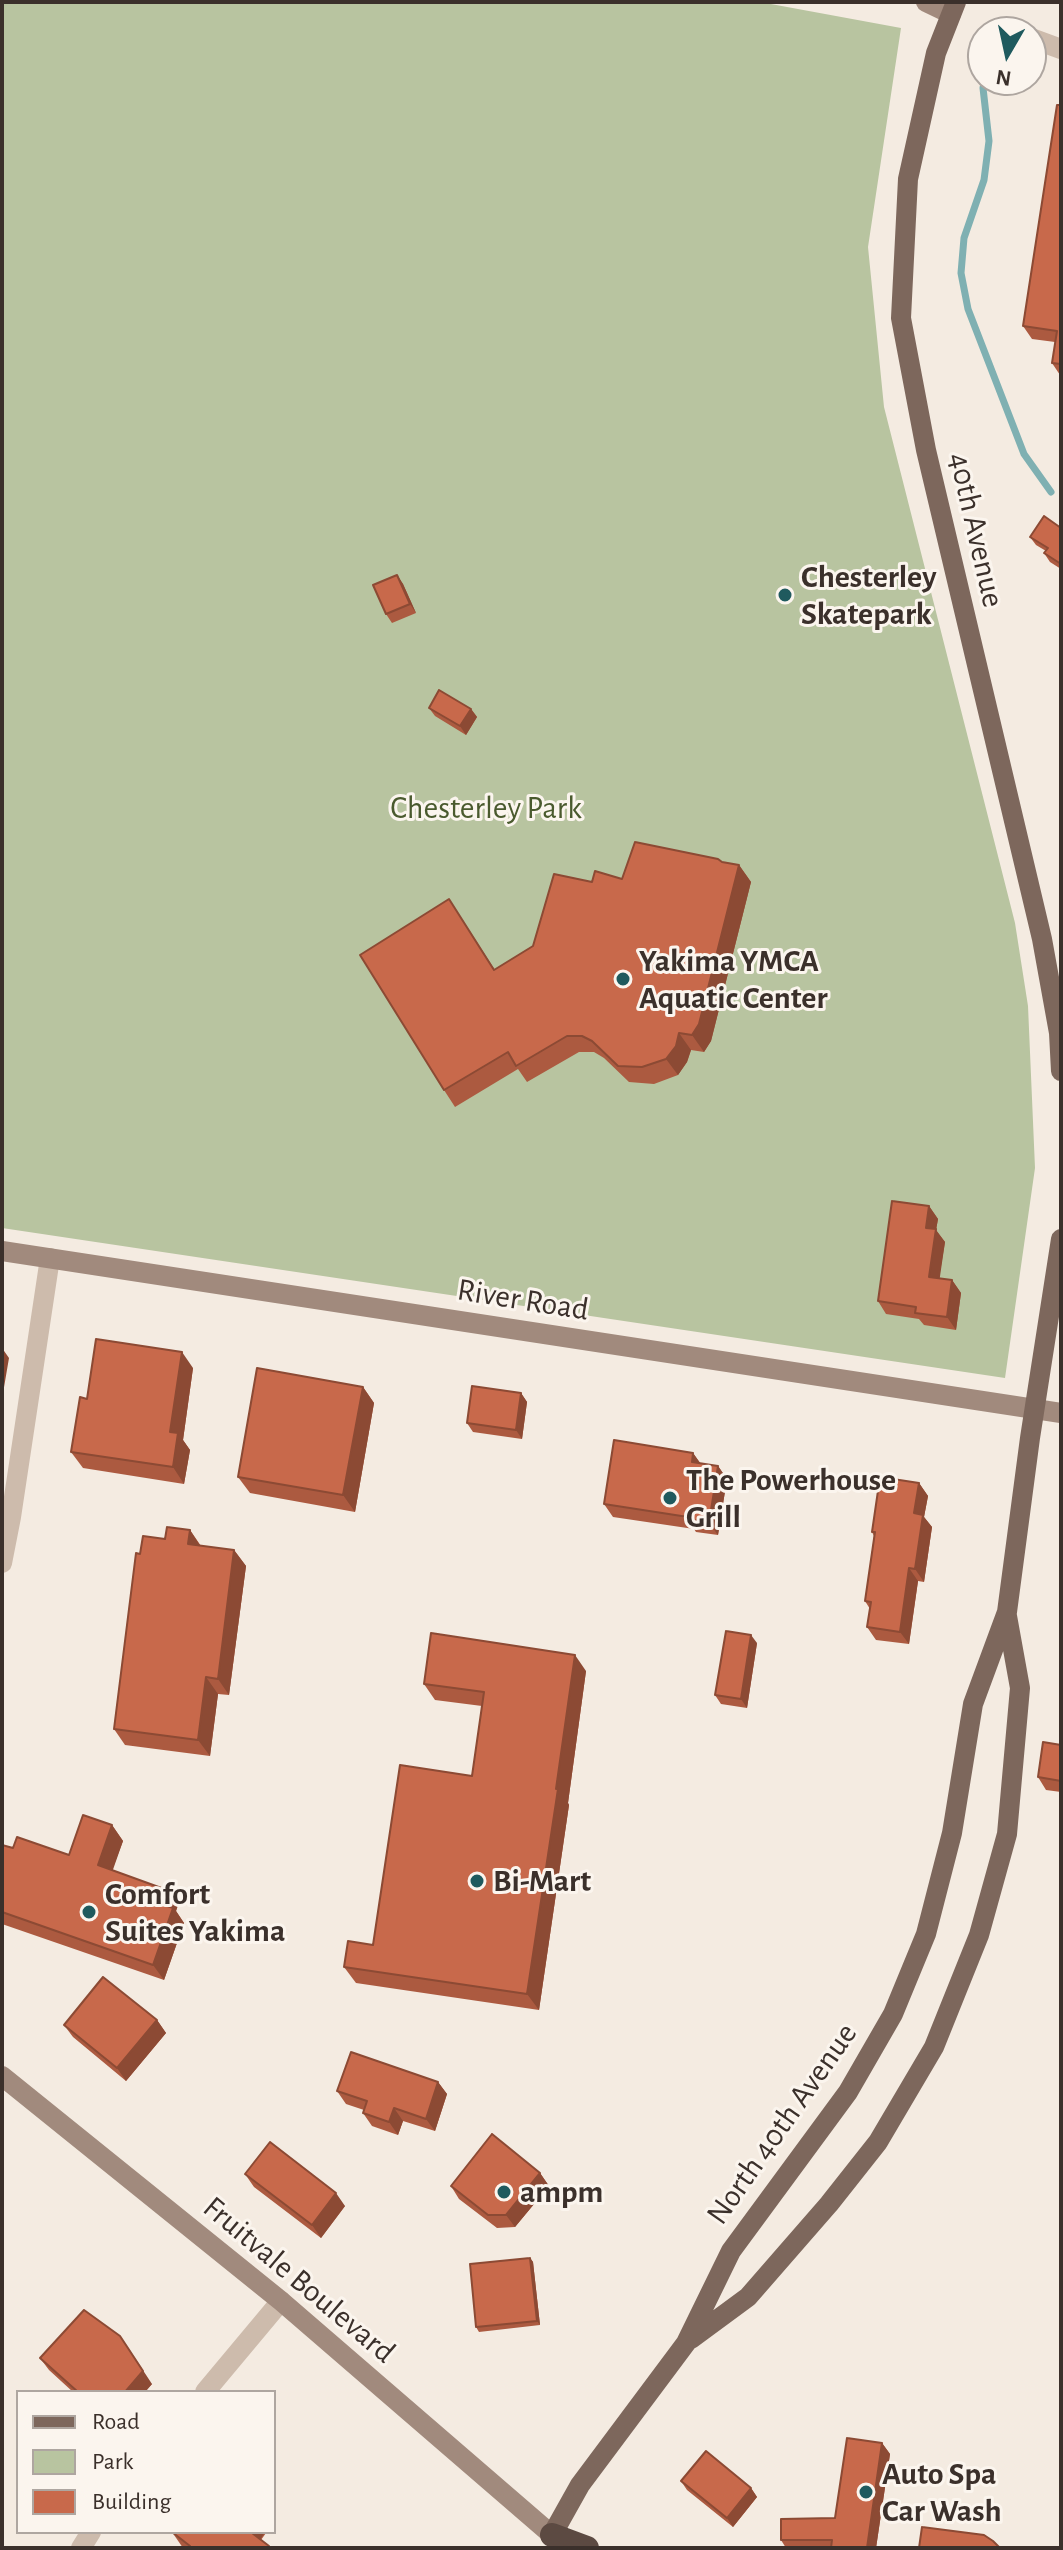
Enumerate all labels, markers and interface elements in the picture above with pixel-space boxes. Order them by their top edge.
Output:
north arrow [967,16,1047,96]
text: N [994,66,1013,90]
street label: 40th Avenue [940,449,1012,611]
place label: Chesterley Skatepark [801,558,936,633]
marker: Chesterley Skatepark [776,586,794,604]
park label: Chesterley Park [390,789,582,827]
place label: Yakima YMCA Aquatic Center [639,942,828,1017]
marker: Yakima YMCA Aquatic Center [614,970,632,988]
street label: River Road [455,1271,591,1329]
place label: The Powerhouse Grill [686,1461,896,1536]
marker: The Powerhouse Grill [661,1489,679,1507]
place label: Bi-Mart [493,1862,591,1900]
marker: Bi-Mart [468,1872,486,1890]
place label: Comfort Suites Yakima [105,1875,285,1950]
marker: Comfort Suites Yakima [80,1903,98,1921]
street label: North 40th Avenue [698,2016,866,2232]
place label: ampm [520,2173,603,2211]
marker: ampm [495,2183,513,2201]
street label: Fruitvale Boulevard [195,2188,403,2372]
legend [16,2390,276,2534]
text: Road [92,2410,140,2434]
text: Park [92,2450,133,2474]
place label: Auto Spa Car Wash [882,2455,1002,2530]
marker: Auto Spa Car Wash [857,2483,875,2501]
text: Building [92,2490,171,2514]

